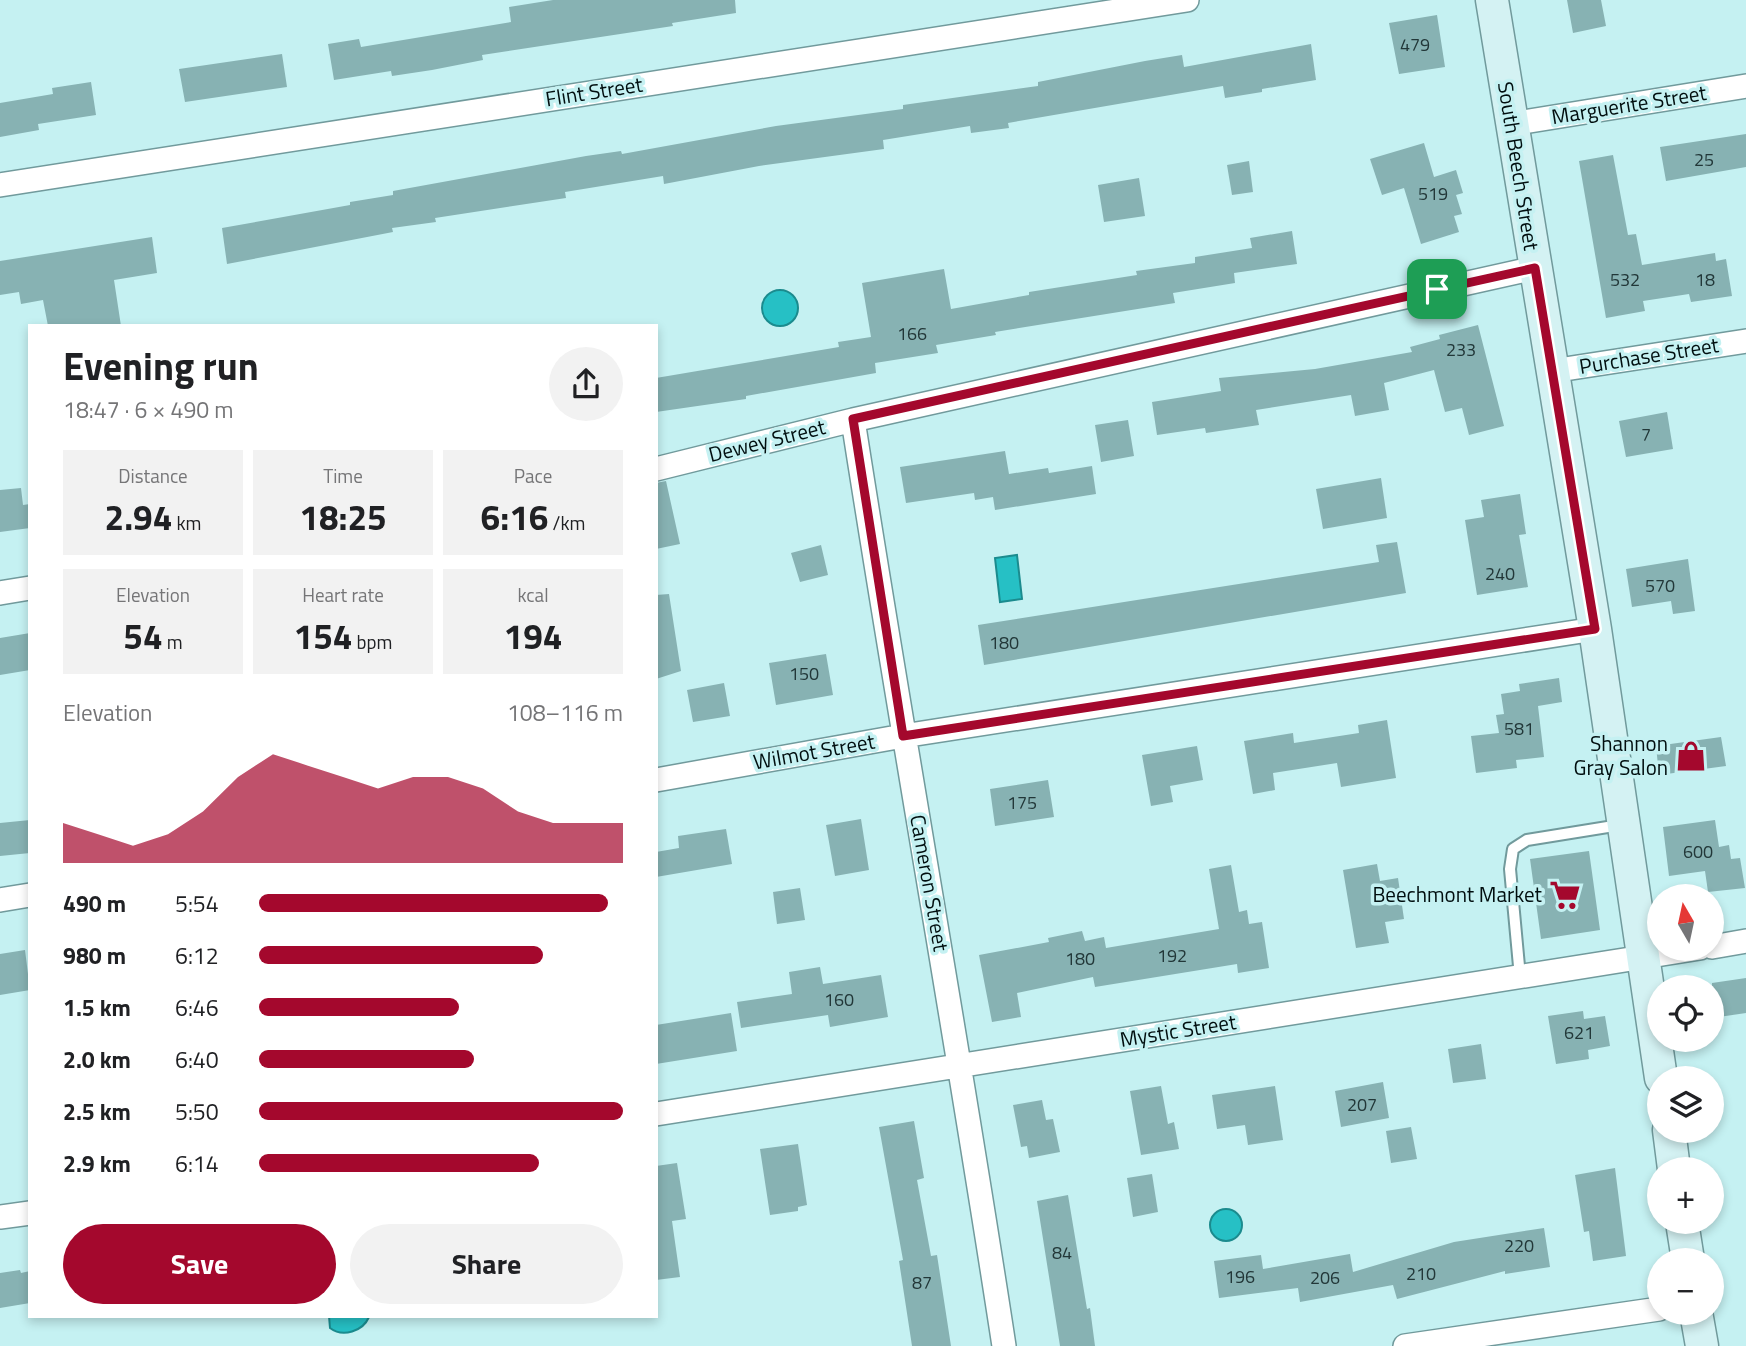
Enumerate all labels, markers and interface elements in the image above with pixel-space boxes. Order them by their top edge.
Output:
house number: 479 [1400,31,1430,58]
street label: Flint Street [543,67,645,114]
street label: Marguerite Street [1549,76,1709,132]
street label: South Beech Street [1490,79,1548,253]
house number: 25 [1694,146,1714,173]
house number: 519 [1418,180,1448,207]
pin [1407,259,1467,319]
house number: 532 [1610,266,1640,293]
house number: 18 [1695,266,1715,293]
icon: arrive [1418,270,1456,308]
house number: 166 [897,320,927,347]
street label: Purchase Street [1577,328,1721,382]
house number: 233 [1446,336,1476,363]
text: Evening run [63,337,259,395]
button: share [549,347,623,421]
text: 18:47 · 6 × 490 m [63,392,233,427]
street label: Dewey Street [705,410,829,470]
house number: 7 [1641,421,1651,448]
text: Distance [118,461,188,490]
text: Time [323,461,363,490]
text: Pace [514,461,552,490]
text: 2.94 [105,490,172,544]
text: 18:25 [299,490,387,544]
text: 6:16 [481,490,548,544]
text: km [172,508,201,537]
text: /km [548,508,585,537]
house number: 240 [1485,560,1515,587]
house number: 570 [1645,572,1675,599]
text: Elevation [116,580,190,609]
text: Heart rate [302,580,384,609]
text: kcal [517,580,549,609]
text: 54 [123,609,163,663]
text: 154 [294,609,352,663]
text: 194 [504,609,562,663]
text: m [163,627,183,656]
text: bpm [352,627,392,656]
house number: 180 [989,629,1019,656]
house number: 150 [789,660,819,687]
text: Elevation [63,695,152,730]
text: 108–116 m [507,695,623,730]
house number: 581 [1504,715,1534,742]
street label: Wilmot Street [751,724,878,777]
place label: Shannon Gray Salon [1574,727,1668,783]
shop icon: Shannon Gray Salon [1674,739,1708,773]
house number: 175 [1007,789,1037,816]
street label: Cameron Street [902,812,958,954]
house number: 600 [1683,838,1713,865]
place label: Beechmont Market [1372,878,1543,910]
supermarket icon: Beechmont Market [1548,878,1582,912]
north arrow [1647,884,1724,961]
map controls [1647,884,1724,1325]
text: 490 m [63,886,126,921]
text: 5:54 [175,886,219,921]
text: 980 m [63,938,126,973]
text: 6:12 [175,938,219,973]
house number: 192 [1157,942,1187,969]
house number: 180 [1065,945,1095,972]
button: locate [1647,975,1724,1052]
house number: 160 [824,986,854,1013]
text: 1.5 km [63,990,131,1025]
text: 6:46 [175,990,219,1025]
street label: Mystic Street [1117,1005,1239,1055]
house number: 621 [1564,1019,1594,1046]
text: 2.0 km [63,1042,131,1077]
text: 6:40 [175,1042,219,1077]
button: layers [1647,1066,1724,1143]
house number: 207 [1347,1091,1377,1118]
text: 2.5 km [63,1094,131,1129]
text: 5:50 [175,1094,219,1129]
text: 2.9 km [63,1146,131,1181]
text: 6:14 [175,1146,219,1181]
button: + [1647,1157,1724,1234]
button: Save [63,1224,336,1304]
button: Share [350,1224,623,1304]
house number: 220 [1504,1232,1534,1259]
house number: 84 [1052,1239,1072,1266]
button: − [1647,1248,1724,1325]
house number: 210 [1406,1260,1436,1287]
house number: 196 [1225,1263,1255,1290]
house number: 206 [1310,1264,1340,1291]
house number: 87 [912,1269,932,1296]

